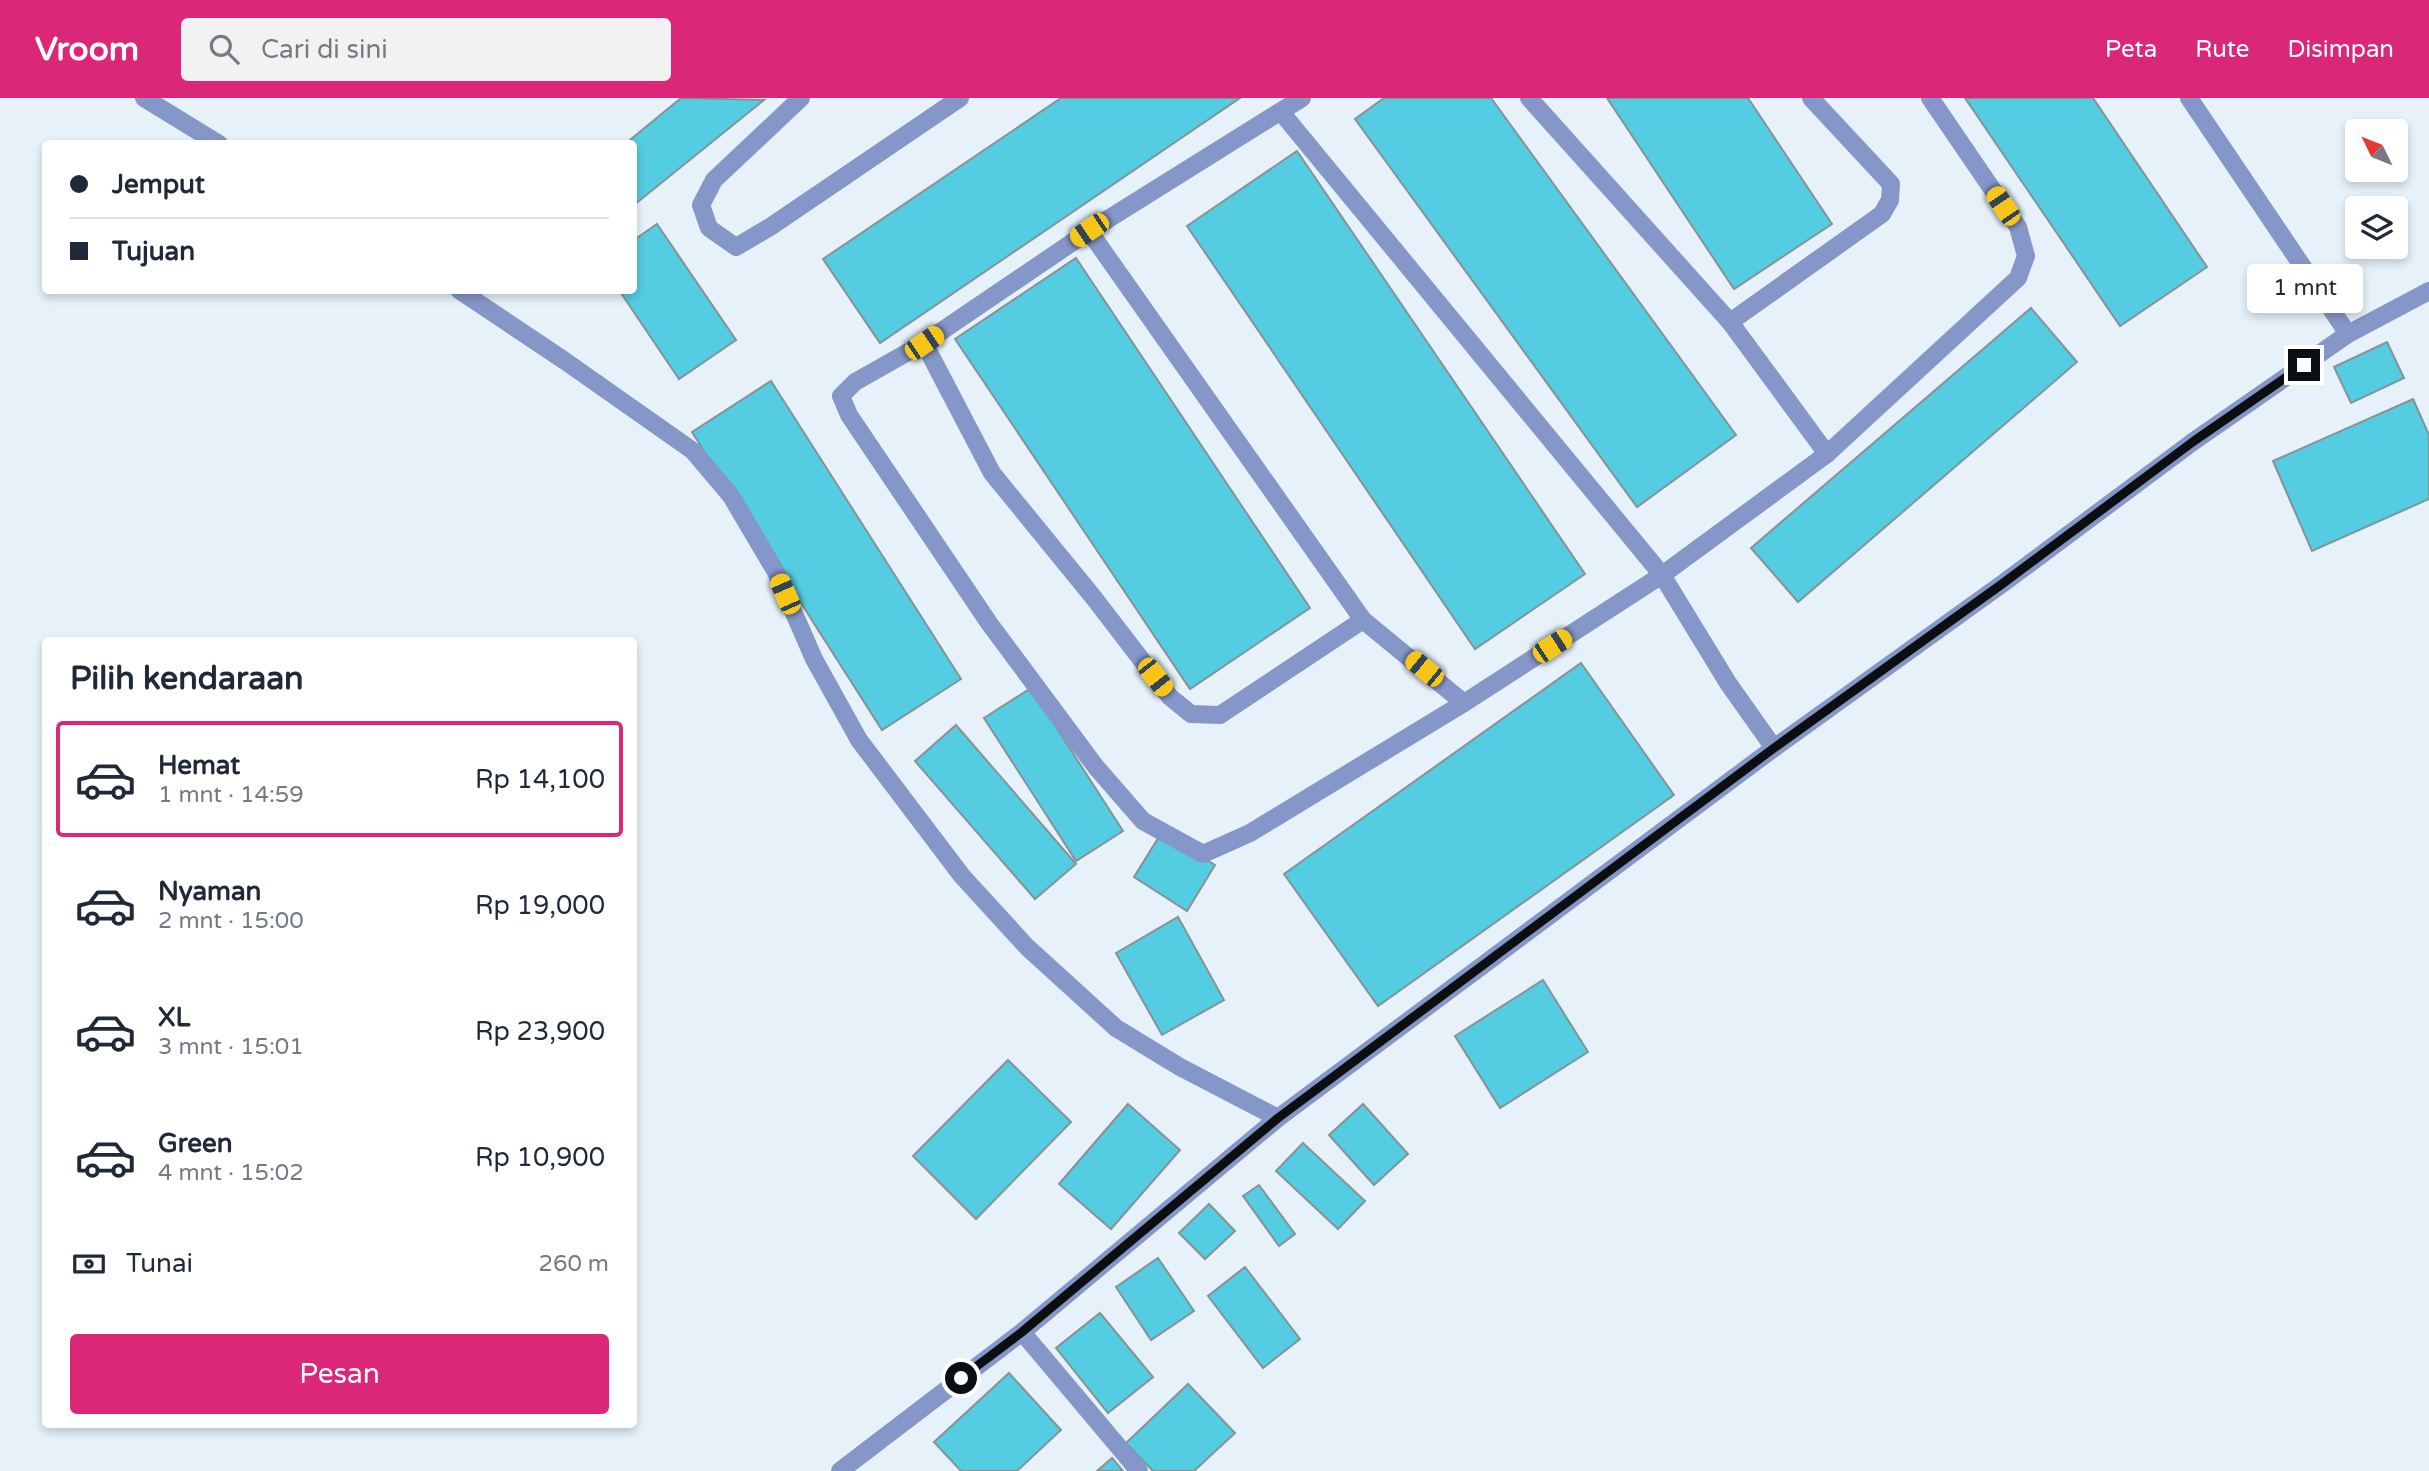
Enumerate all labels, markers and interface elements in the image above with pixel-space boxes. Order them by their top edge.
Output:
search box [181,18,671,81]
text: Vroom [35,30,139,69]
icon: search [205,30,243,68]
text: Cari di sini [261,34,388,65]
text: Peta [2105,35,2157,64]
text: Rute [2195,35,2249,64]
text: Disimpan [2287,35,2394,64]
north arrow [2345,119,2408,182]
map controls [2345,119,2408,259]
text: Jemput [112,169,205,200]
car [1983,183,2024,229]
button: layers [2345,196,2408,259]
car [1066,210,1113,250]
text: Tujuan [112,236,195,267]
callout: 1 mnt [2246,264,2362,313]
text: 1 mnt [2273,274,2337,302]
car [901,323,948,363]
route end [2288,349,2320,381]
car [767,571,804,617]
car [1529,626,1576,666]
car [1402,648,1447,690]
car [1134,654,1177,700]
text: Pilih kendaraan [70,660,304,698]
icon: car [74,748,137,811]
text: Hemat [158,750,240,781]
text: Rp 14,100 [475,764,605,795]
text: 1 mnt · 14:59 [158,781,304,809]
icon: car [74,874,137,937]
text: Nyaman [158,876,261,907]
text: Rp 19,000 [475,890,605,921]
text: 2 mnt · 15:00 [158,907,304,935]
icon: car [74,1000,137,1063]
text: XL [158,1002,190,1033]
text: Rp 23,900 [475,1016,605,1047]
text: 3 mnt · 15:01 [158,1033,304,1061]
icon: car [74,1126,137,1189]
text: Green [158,1128,233,1159]
text: Rp 10,900 [475,1142,605,1173]
text: 4 mnt · 15:02 [158,1159,304,1187]
icon: cash [70,1245,108,1283]
text: Tunai [126,1248,193,1279]
text: 260 m [539,1250,609,1278]
button: Pesan [70,1334,609,1414]
route start [945,1362,977,1394]

